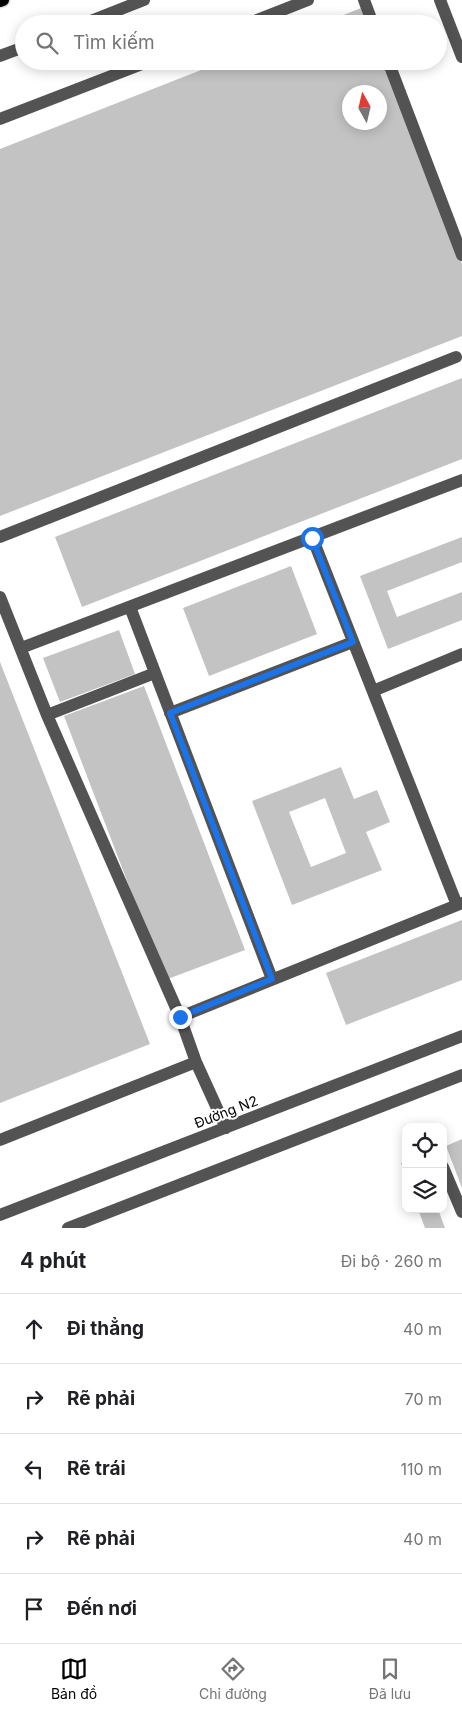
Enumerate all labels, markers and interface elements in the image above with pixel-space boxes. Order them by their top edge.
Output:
search box [15,15,447,70]
icon: search [33,29,61,57]
text: Tìm kiếm [73,31,155,54]
north arrow [342,85,387,130]
route start [301,527,324,550]
route end [169,1006,192,1029]
street label: Đường N2 [192,1092,260,1131]
map controls [402,1123,447,1213]
button: locate [402,1123,447,1168]
button: layers [402,1168,447,1213]
text: 4 phút [20,1248,86,1273]
text: Đi bộ · 260 m [341,1251,442,1271]
icon: ahead [20,1315,48,1343]
text: Đi thẳng [67,1317,144,1340]
text: 40 m [403,1319,442,1339]
icon: right [20,1385,48,1413]
text: Rẽ phải [67,1387,135,1410]
text: 70 m [405,1389,442,1409]
icon: left [20,1455,48,1483]
text: Rẽ trái [67,1457,126,1480]
text: 110 m [400,1459,442,1479]
icon: right [20,1525,48,1553]
text: Rẽ phải [67,1527,135,1550]
text: 40 m [403,1529,442,1549]
icon: arrive [20,1595,48,1623]
text: Đến nơi [67,1597,137,1620]
tab: Bản đồ [51,1655,97,1702]
tab: Chỉ đường [199,1655,267,1702]
tab: Đã lưu [369,1655,411,1702]

